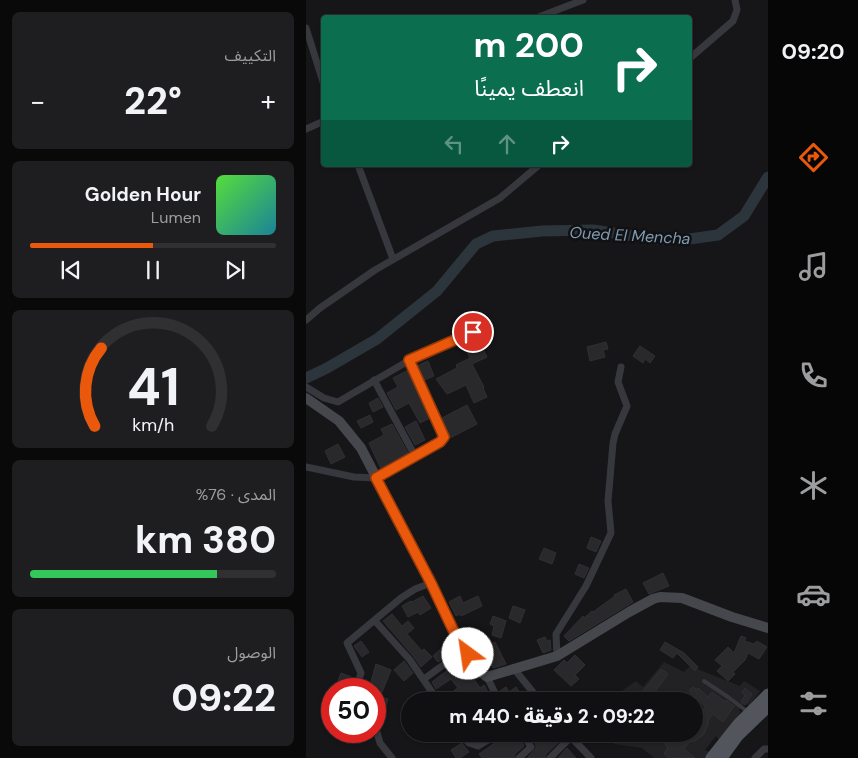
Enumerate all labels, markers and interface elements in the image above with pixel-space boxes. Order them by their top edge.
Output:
text: 200 m [473,22,584,68]
icon: right [602,35,667,100]
text: 09:20 [781,37,845,66]
text: التكييف [224,45,276,66]
text: انعطف يمينًا [474,74,584,103]
text: 22° [124,76,182,126]
text: − [30,83,45,120]
text: + [261,83,276,120]
icon: left [440,130,468,158]
icon: ahead [493,130,521,158]
icon: right [546,130,574,158]
icon: directions [796,140,831,175]
text: Golden Hour [85,182,201,207]
text: Lumen [151,207,201,228]
water label: Oued El Mencha [569,222,691,249]
icon: music [796,249,831,284]
icon: previous [57,256,85,284]
icon: pause [139,256,167,284]
icon: next [221,256,249,284]
pin [452,311,494,353]
icon: arrive [459,318,487,346]
text: 41 [127,353,179,421]
icon: phone [796,358,831,393]
text: km/h [132,413,174,437]
icon: climate [796,468,831,503]
text: المدى · 76% [196,484,276,505]
text: 380 km [135,515,276,565]
icon: car [796,577,831,612]
position arrow [441,627,493,679]
text: الوصول [227,642,276,663]
text: 09:22 [171,673,276,723]
speed limit sign: 50 [321,678,386,743]
icon: filters [796,686,831,721]
text: 09:22 · 2 دقيقة · 440 m [449,704,655,729]

